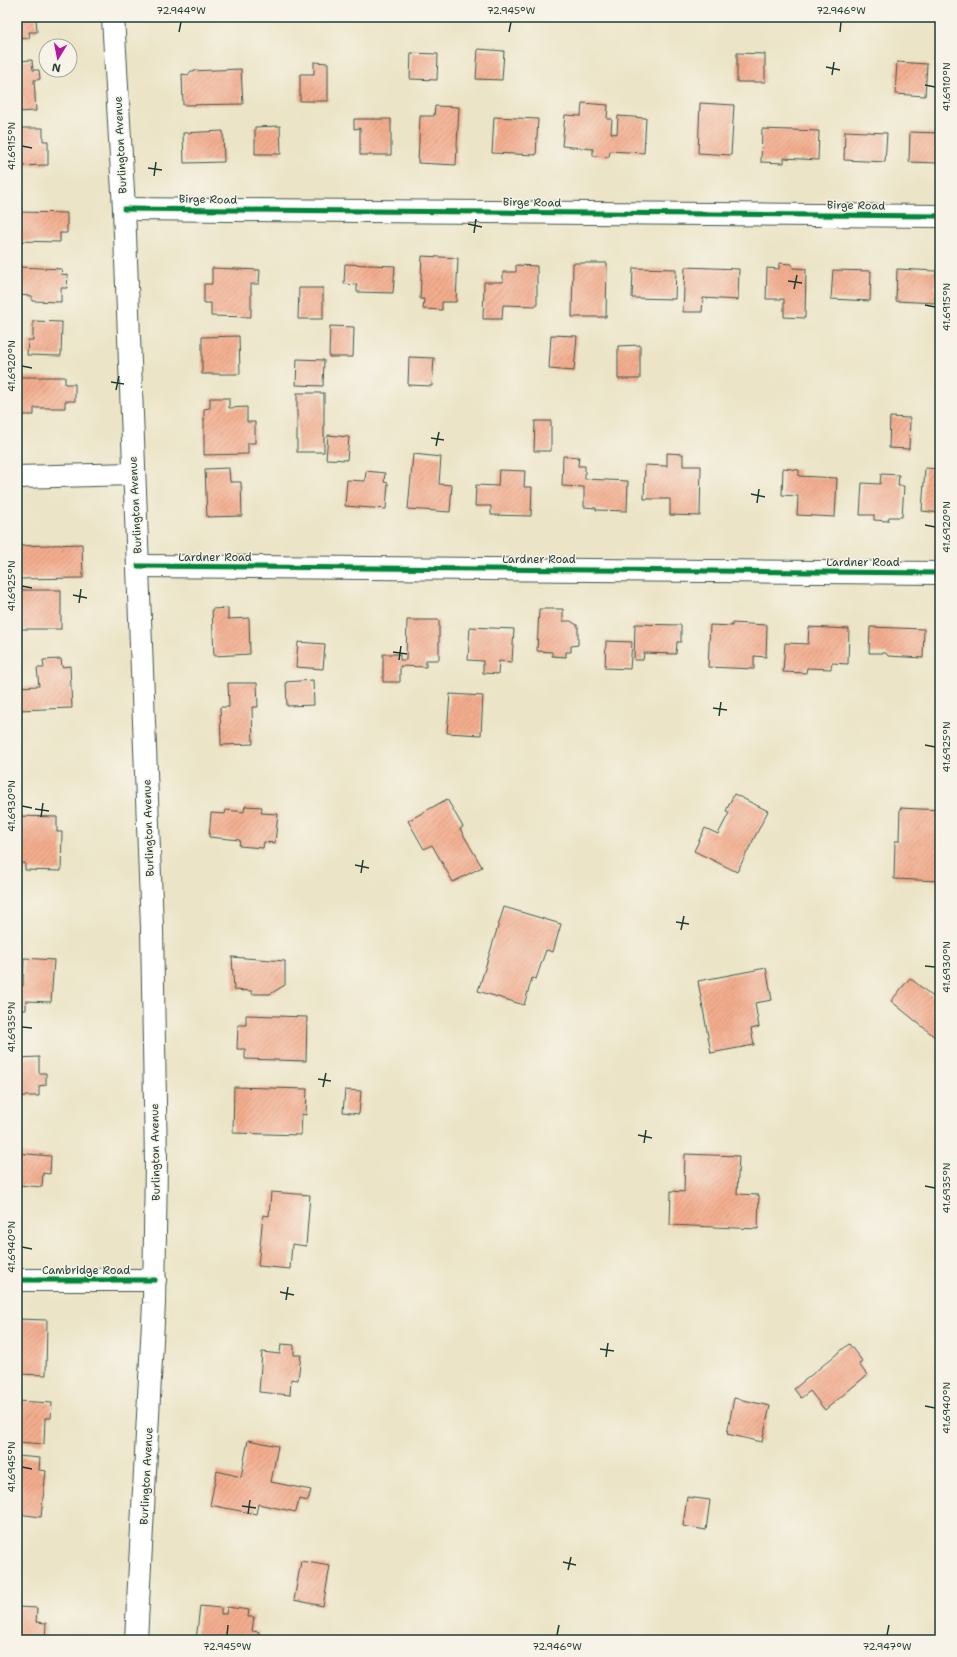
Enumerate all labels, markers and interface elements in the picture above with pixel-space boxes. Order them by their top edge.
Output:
text: 72.944°W [156,4,206,17]
text: 72.945°W [487,4,536,17]
text: 72.946°W [816,4,866,17]
north arrow [38,38,78,78]
text: N [50,59,62,75]
text: 41.6910°N [940,62,953,112]
street label: Burlington Avenue [110,96,131,194]
text: 41.6915°N [5,122,18,170]
street label: Birge Road [179,191,237,208]
street label: Birge Road [503,194,561,211]
street label: Birge Road [827,197,885,214]
text: 41.6915°N [940,283,953,331]
text: 41.6920°N [5,340,18,392]
street label: Burlington Avenue [125,456,146,554]
text: 41.6920°N [940,501,953,553]
street label: Lardner Road [178,550,252,565]
street label: Lardner Road [502,552,576,567]
street label: Lardner Road [826,555,900,570]
text: 41.6925°N [5,560,18,612]
text: 41.6925°N [940,721,953,773]
street label: Burlington Avenue [139,779,158,877]
text: 41.6930°N [5,780,18,832]
text: 41.6930°N [940,941,953,993]
text: 41.6935°N [5,1002,18,1052]
street label: Burlington Avenue [147,1103,164,1201]
text: 41.6935°N [940,1163,953,1213]
text: 41.6940°N [5,1221,18,1273]
street label: Cambridge Road [42,1263,130,1278]
text: 41.6940°N [940,1382,953,1434]
street label: Burlington Avenue [136,1427,157,1525]
text: 41.6945°N [5,1441,18,1493]
text: 72.945°W [203,1640,252,1653]
text: 72.946°W [532,1640,582,1653]
text: 72.947°W [862,1640,912,1653]

